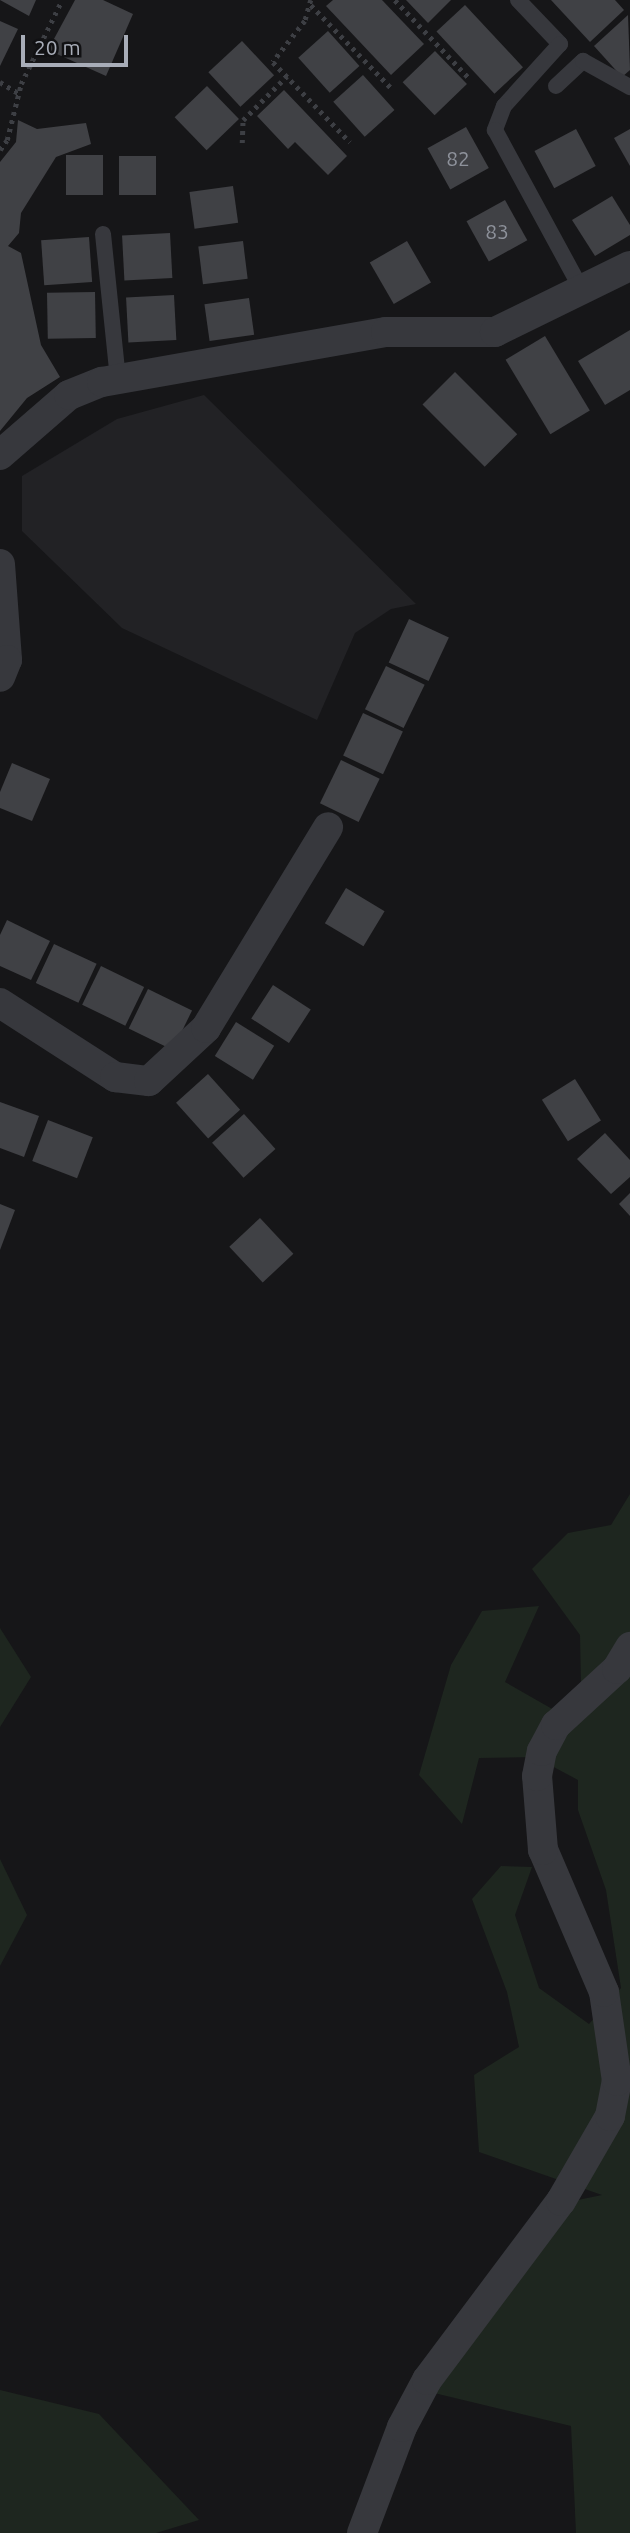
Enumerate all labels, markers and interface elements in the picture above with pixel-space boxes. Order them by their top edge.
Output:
scale bar [24,21,131,65]
text: 20 m [34,35,81,59]
house number: 82 [446,145,470,171]
house number: 83 [485,218,509,244]

